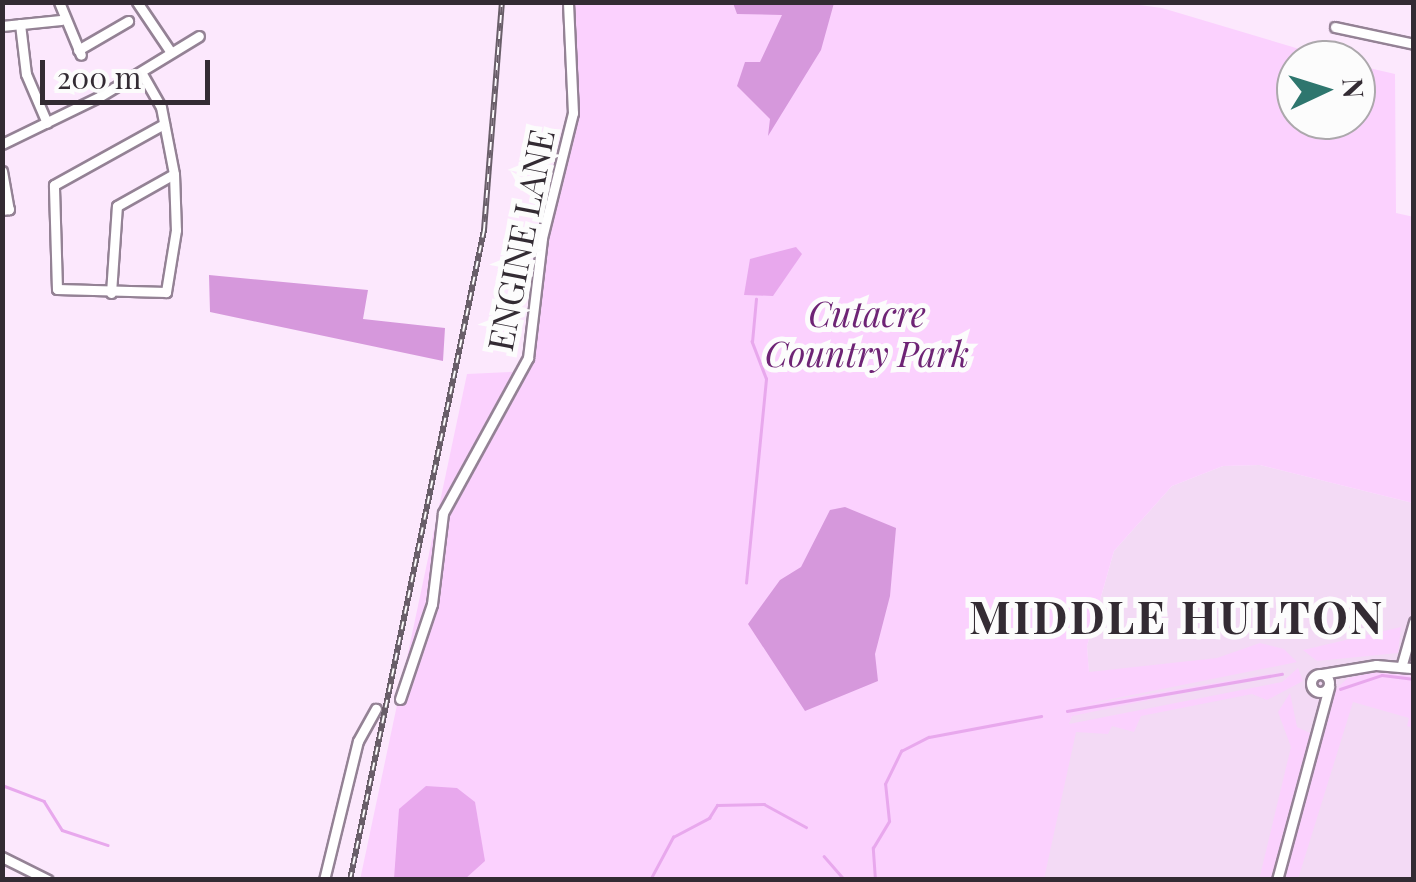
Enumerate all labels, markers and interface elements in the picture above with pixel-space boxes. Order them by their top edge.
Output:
scale bar [45,40,215,102]
north arrow [1276,40,1376,140]
text: 200 m [57,57,141,97]
text: N [1335,77,1374,99]
street label: ENGINE LANE [478,126,562,354]
park label: Cutacre Country Park [765,292,969,374]
district label: MIDDLE HULTON [969,589,1385,643]

